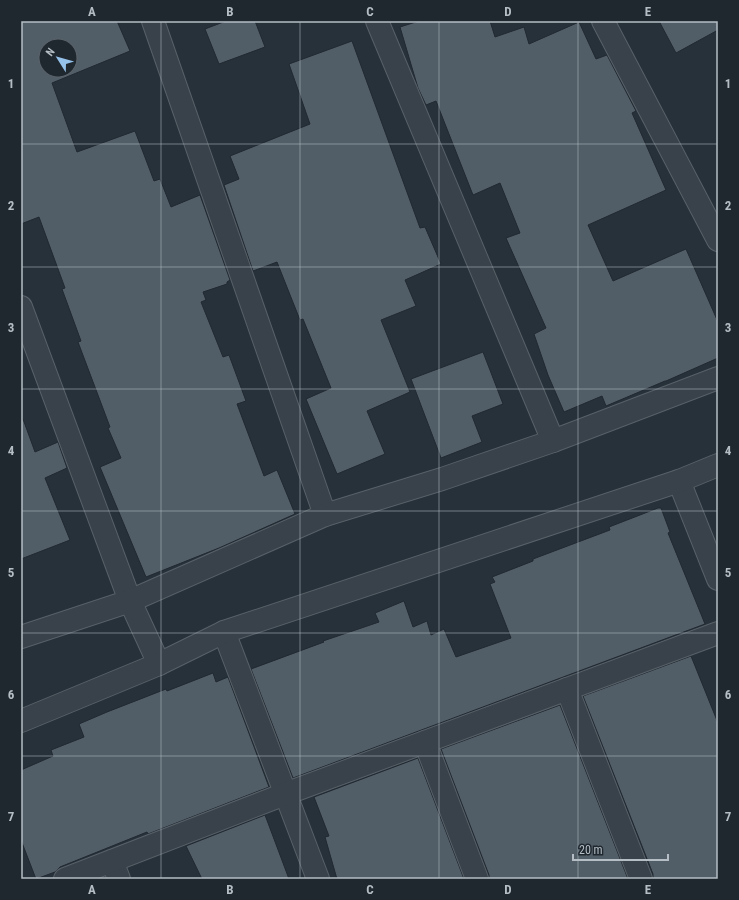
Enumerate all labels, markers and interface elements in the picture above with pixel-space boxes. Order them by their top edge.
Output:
text: A [88,4,96,19]
text: B [226,4,234,19]
text: C [366,4,374,19]
text: D [504,4,512,19]
text: E [645,4,652,19]
north arrow [38,38,78,78]
text: N [43,45,58,59]
text: 1 [8,76,14,91]
text: 1 [725,76,731,91]
text: 2 [8,198,15,213]
text: 2 [725,198,732,213]
text: 3 [8,320,14,335]
text: 3 [725,320,731,335]
text: 4 [8,443,15,458]
text: 4 [725,443,732,458]
text: 5 [8,565,15,580]
text: 5 [725,565,732,580]
text: 6 [8,687,15,702]
text: 6 [725,687,732,702]
text: 7 [8,809,15,824]
text: 7 [725,809,732,824]
scale bar [573,836,668,862]
text: 20 m [579,843,603,857]
text: A [88,882,96,897]
text: B [226,882,234,897]
text: C [366,882,374,897]
text: D [504,882,512,897]
text: E [645,882,652,897]

